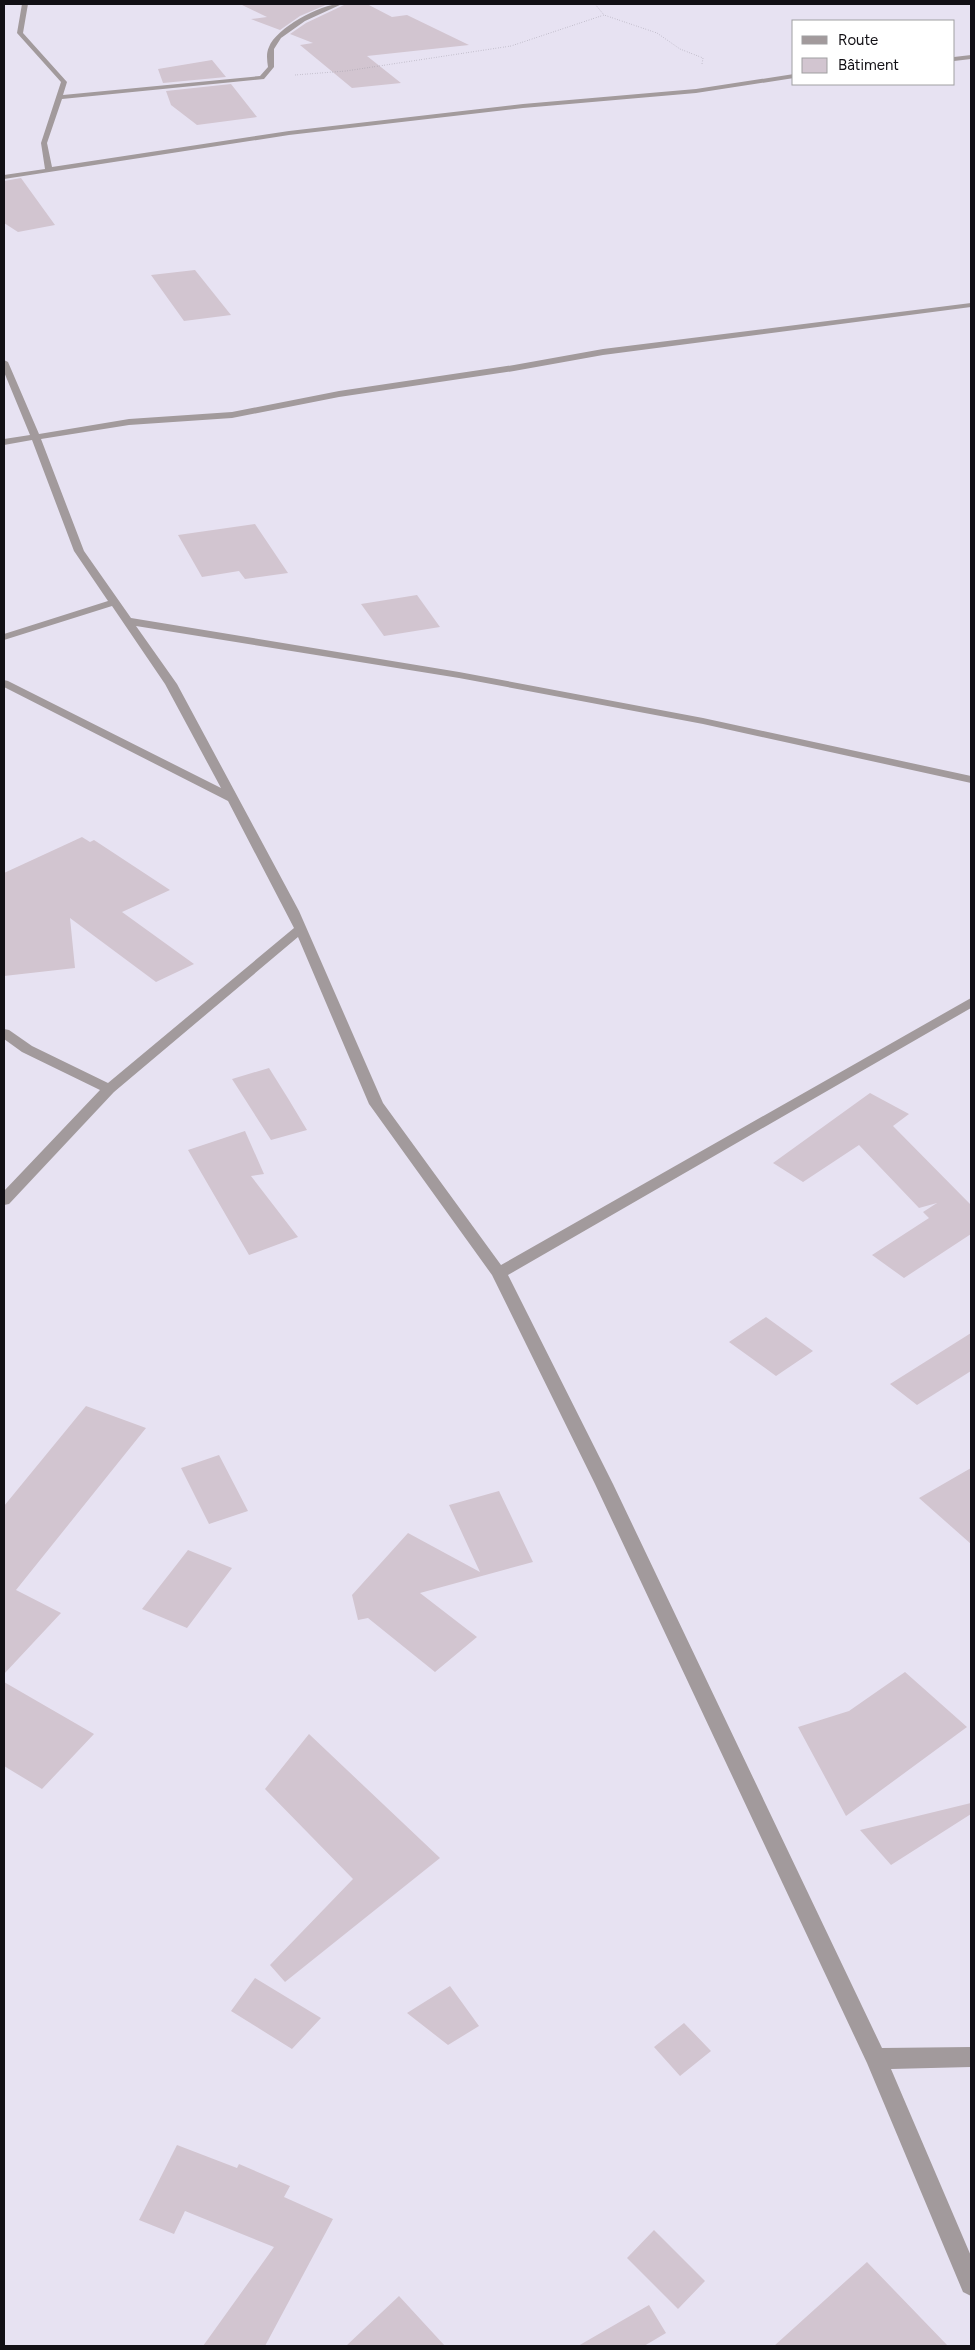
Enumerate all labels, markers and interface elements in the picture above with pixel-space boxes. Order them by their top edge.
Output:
legend [792,20,955,85]
text: Route [838,31,878,49]
text: Bâtiment [838,56,899,74]

